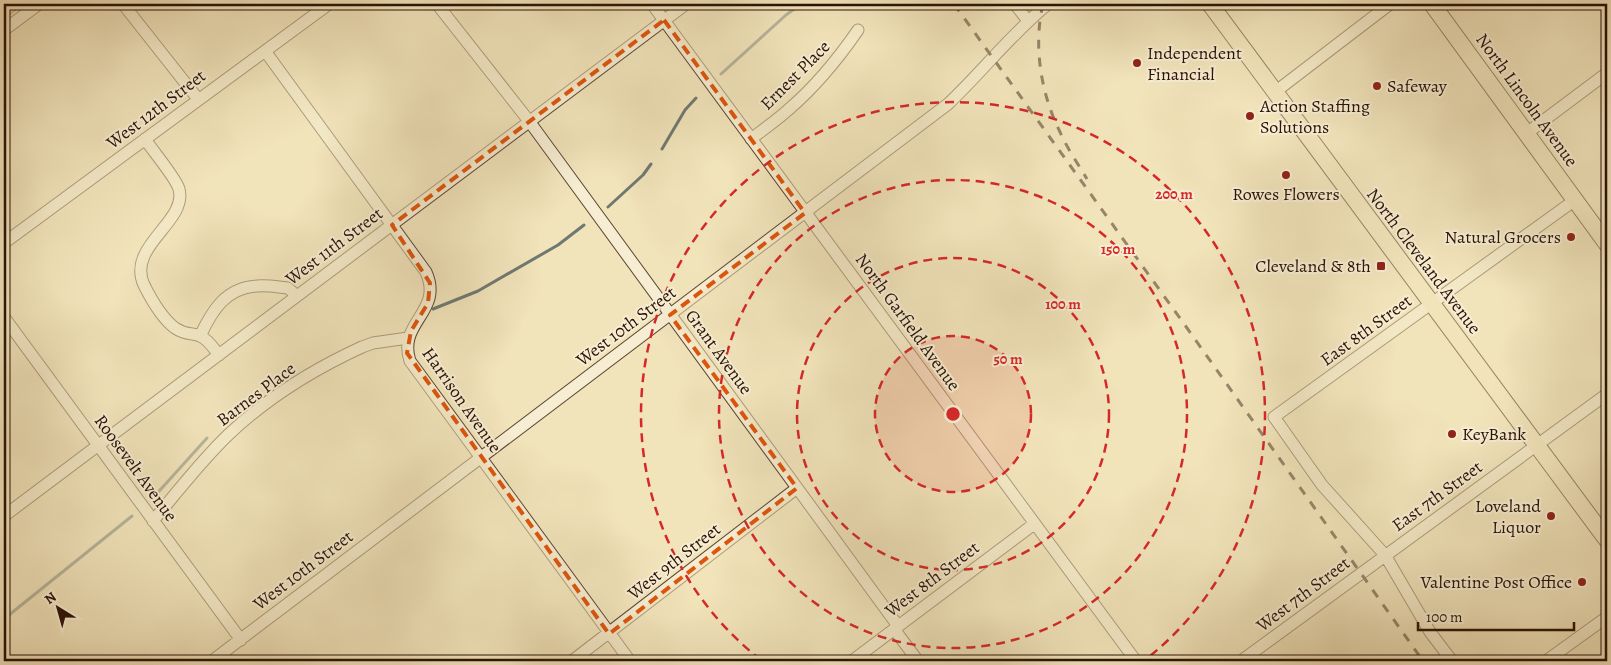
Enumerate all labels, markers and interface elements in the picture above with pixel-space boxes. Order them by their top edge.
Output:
street label: North Lincoln Avenue [1470,28,1584,172]
street label: Ernest Place [755,35,835,115]
place label: Independent Financial [1147,41,1242,86]
marker: Independent Financial [1131,57,1143,69]
street label: West 12th Street [101,64,211,155]
place label: Safeway [1387,74,1448,98]
marker: Safeway [1371,80,1383,92]
place label: Action Staffing Solutions [1259,94,1370,139]
marker: Action Staffing Solutions [1244,110,1256,122]
marker: Rowes Flowers [1280,169,1292,181]
place label: Rowes Flowers [1232,182,1340,206]
street label: North Cleveland Avenue [1361,183,1487,339]
text: 200 m [1155,184,1193,204]
street label: West 11th Street [280,202,388,291]
place label: Natural Grocers [1444,225,1561,249]
marker: Natural Grocers [1565,231,1577,243]
text: 150 m [1101,239,1136,259]
street label: North Garfield Avenue [850,248,966,396]
place label: Cleveland & 8th [1255,254,1371,278]
marker: Cleveland & 8th [1375,260,1387,272]
street label: West 10th Street [570,280,681,372]
street label: East 8th Street [1315,289,1417,371]
text: 100 m [1045,294,1081,314]
street label: Grant Avenue [680,305,758,399]
street label: Harrison Avenue [417,342,507,458]
text: 50 m [993,349,1023,369]
street label: Barnes Place [212,356,300,432]
centre of rings [944,405,962,423]
street label: Roosevelt Avenue [89,410,183,526]
place label: KeyBank [1462,422,1526,446]
marker: KeyBank [1446,428,1458,440]
street label: East 7th Street [1387,455,1487,537]
place label: Loveland Liquor [1475,494,1541,539]
marker: Loveland Liquor [1545,510,1557,522]
street label: West 9th Street [622,517,725,605]
street label: West 10th Street [247,524,358,616]
street label: West 8th Street [879,536,984,623]
street label: West 7th Street [1251,551,1355,638]
place label: Valentine Post Office [1420,570,1572,594]
marker: Valentine Post Office [1576,576,1588,588]
north arrow [32,582,82,632]
text: N [41,587,60,609]
scale bar [1418,600,1575,632]
text: 100 m [1426,607,1463,627]

